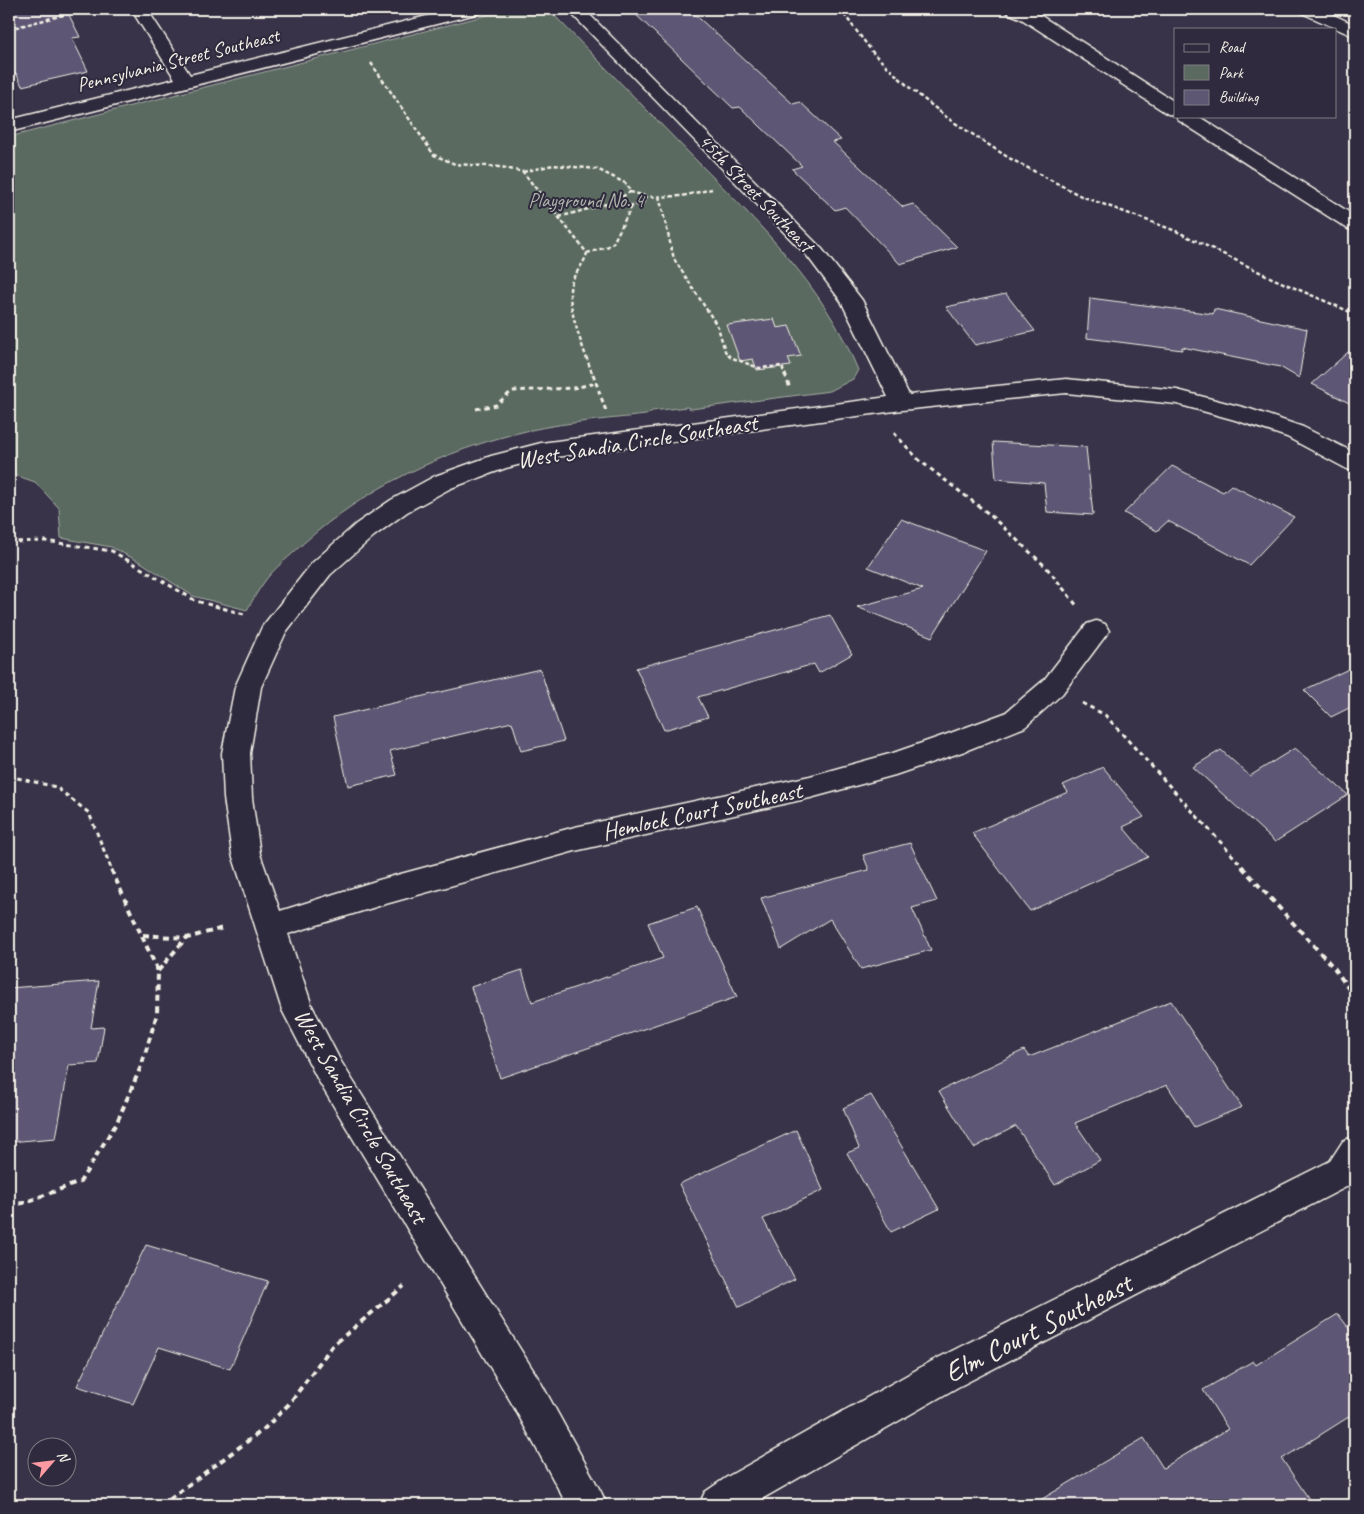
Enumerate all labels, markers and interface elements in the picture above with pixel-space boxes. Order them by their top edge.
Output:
street label: Pennsylvania Street Southeast [74,22,284,97]
legend [1174,28,1336,118]
text: Road [1219,38,1246,57]
text: Park [1219,64,1244,83]
text: Building [1219,88,1259,107]
street label: 45th Street Southeast [693,129,821,260]
park label: Playground No. 4 [528,188,646,213]
street label: West Sandia Circle Southeast [515,407,761,475]
street label: Hemlock Court Southeast [599,775,807,847]
street label: West Sandia Circle Southeast [287,1003,436,1230]
street label: Elm Court Southeast [938,1264,1140,1391]
north arrow [28,1436,78,1486]
text: N [53,1448,74,1466]

